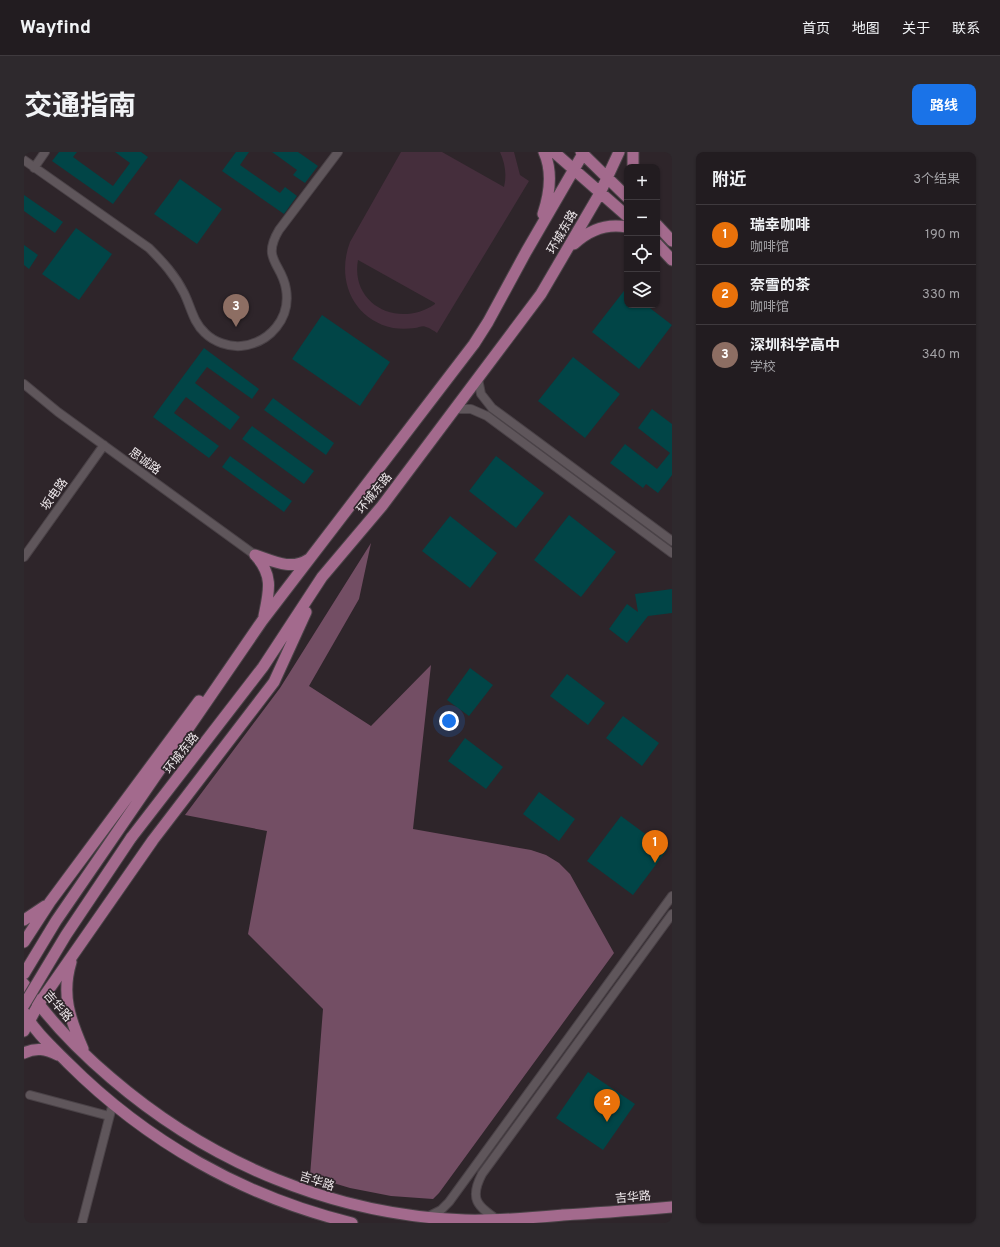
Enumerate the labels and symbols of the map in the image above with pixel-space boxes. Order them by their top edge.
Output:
street label: 环城东路 [544,208,582,257]
pin: 3 [223,294,249,327]
street label: 思诚路 [125,445,164,479]
street label: 环城东路 [353,470,396,517]
street label: 坂电路 [38,475,72,514]
your location [439,711,459,731]
street label: 环城东路 [161,730,203,777]
pin: 1 [642,830,668,863]
street label: 吉华路 [39,988,75,1025]
pin: 2 [594,1089,620,1122]
street label: 吉华路 [297,1169,336,1195]
street label: 吉华路 [614,1188,652,1208]

